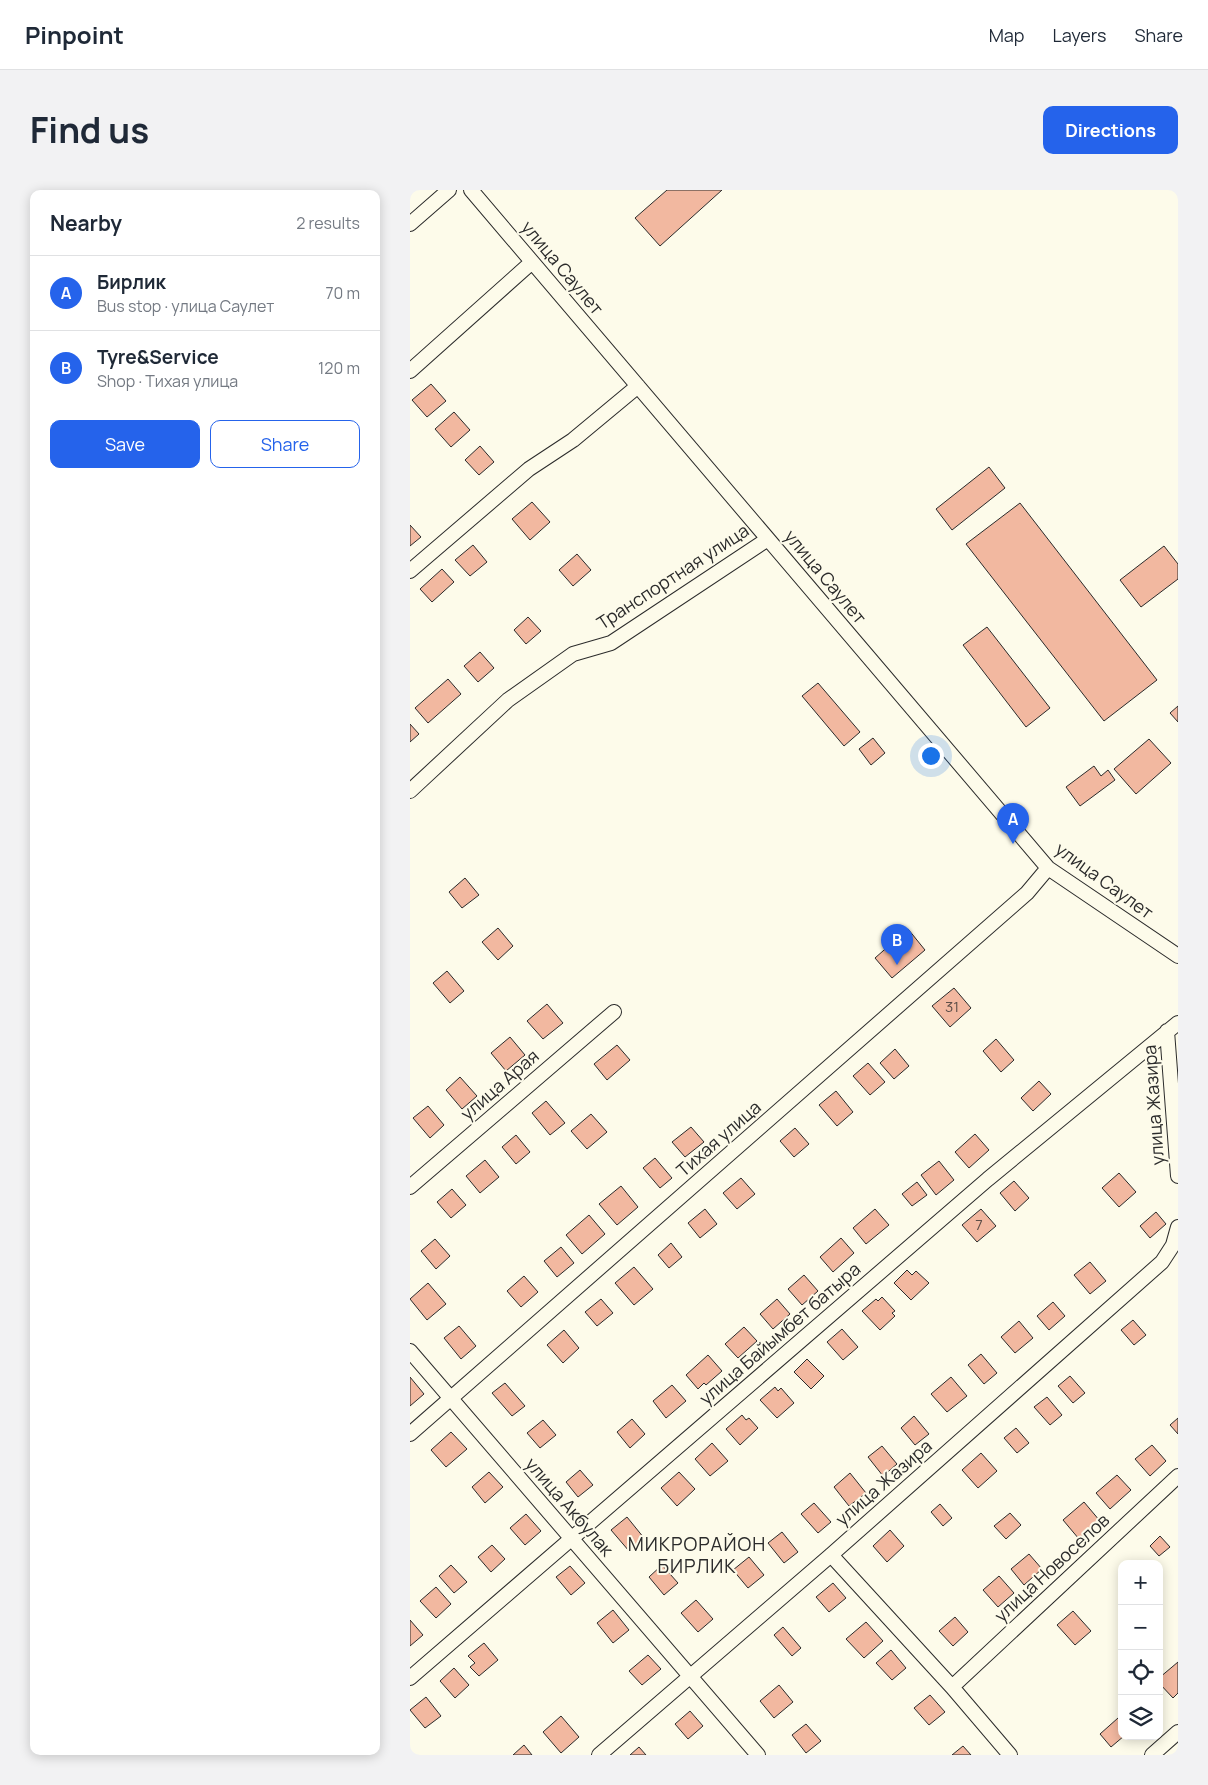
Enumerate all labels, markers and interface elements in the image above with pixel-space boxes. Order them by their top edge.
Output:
text: Pinpoint [25,18,124,51]
text: Map [989,23,1024,47]
text: Layers [1052,23,1106,47]
text: Share [1134,23,1183,47]
text: Find us [30,106,149,154]
button: Directions [1043,106,1178,154]
text: Nearby [50,209,122,237]
text: 2 results [296,212,360,234]
street label: улица Саулет [516,215,609,319]
text: Бирлик [97,269,166,295]
text: A [61,282,71,304]
text: 70 m [325,282,360,304]
text: Bus stop · улица Саулет [97,295,274,317]
text: Tyre&Service [97,344,219,370]
text: B [61,357,71,379]
text: 120 m [318,357,360,379]
text: Shop · Тихая улица [97,370,238,392]
button: Save [50,420,200,468]
button: Share [210,420,360,468]
street label: Транспортная улица [592,518,753,634]
street label: улица Саулет [779,524,872,628]
your location [918,743,944,769]
pin: A [997,803,1029,844]
street label: улица Саулет [1051,836,1158,924]
pin: B [881,924,913,965]
house number: 31 [945,996,959,1017]
street label: улица Арая [455,1044,544,1125]
street label: улица Жазира [1137,1044,1169,1166]
street label: Тихая улица [671,1095,766,1182]
house number: 7 [975,1214,983,1235]
street label: улица Байымбет батыра [694,1257,865,1410]
street label: улица Жазира [830,1434,937,1531]
street label: улица Акбулак [520,1452,620,1562]
street label: улица Новоселов [989,1507,1114,1627]
district label: МИКРОРАЙОН БИРЛИК [628,1531,766,1579]
map controls [1118,1560,1163,1740]
button: + [1118,1560,1163,1605]
button: − [1118,1605,1163,1650]
button: locate [1118,1650,1163,1695]
button: layers [1118,1695,1163,1740]

